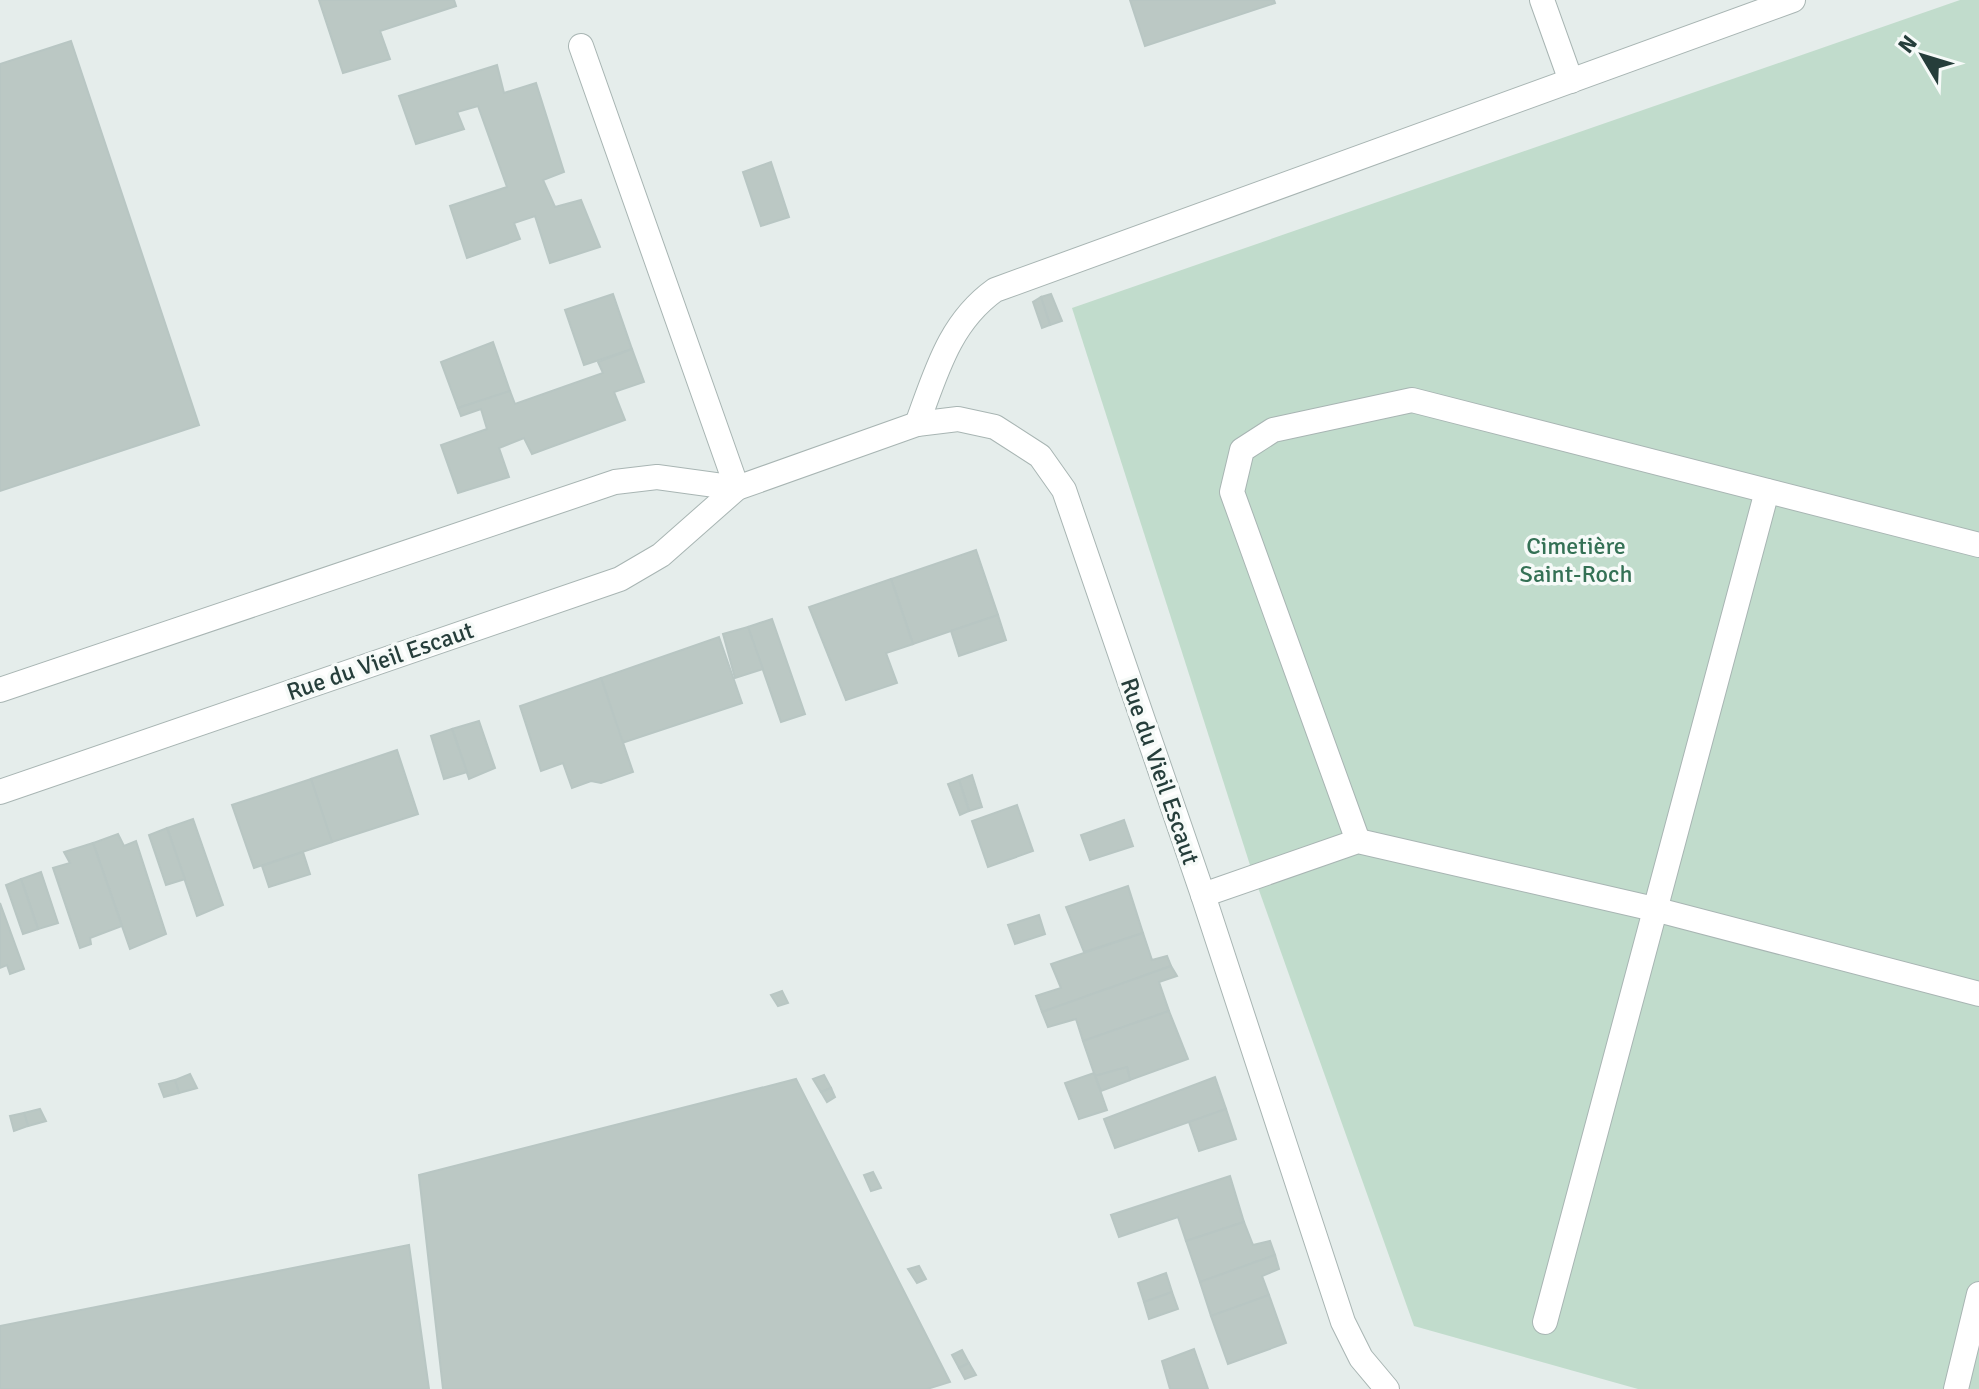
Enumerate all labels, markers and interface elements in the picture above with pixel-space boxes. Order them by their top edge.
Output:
north arrow [1883,16,1963,96]
text: N [1892,30,1923,58]
park label: Cimetière Saint-Roch [1520,531,1632,589]
street label: Rue du Vieil Escaut [283,615,477,707]
street label: Rue du Vieil Escaut [1114,674,1206,868]

